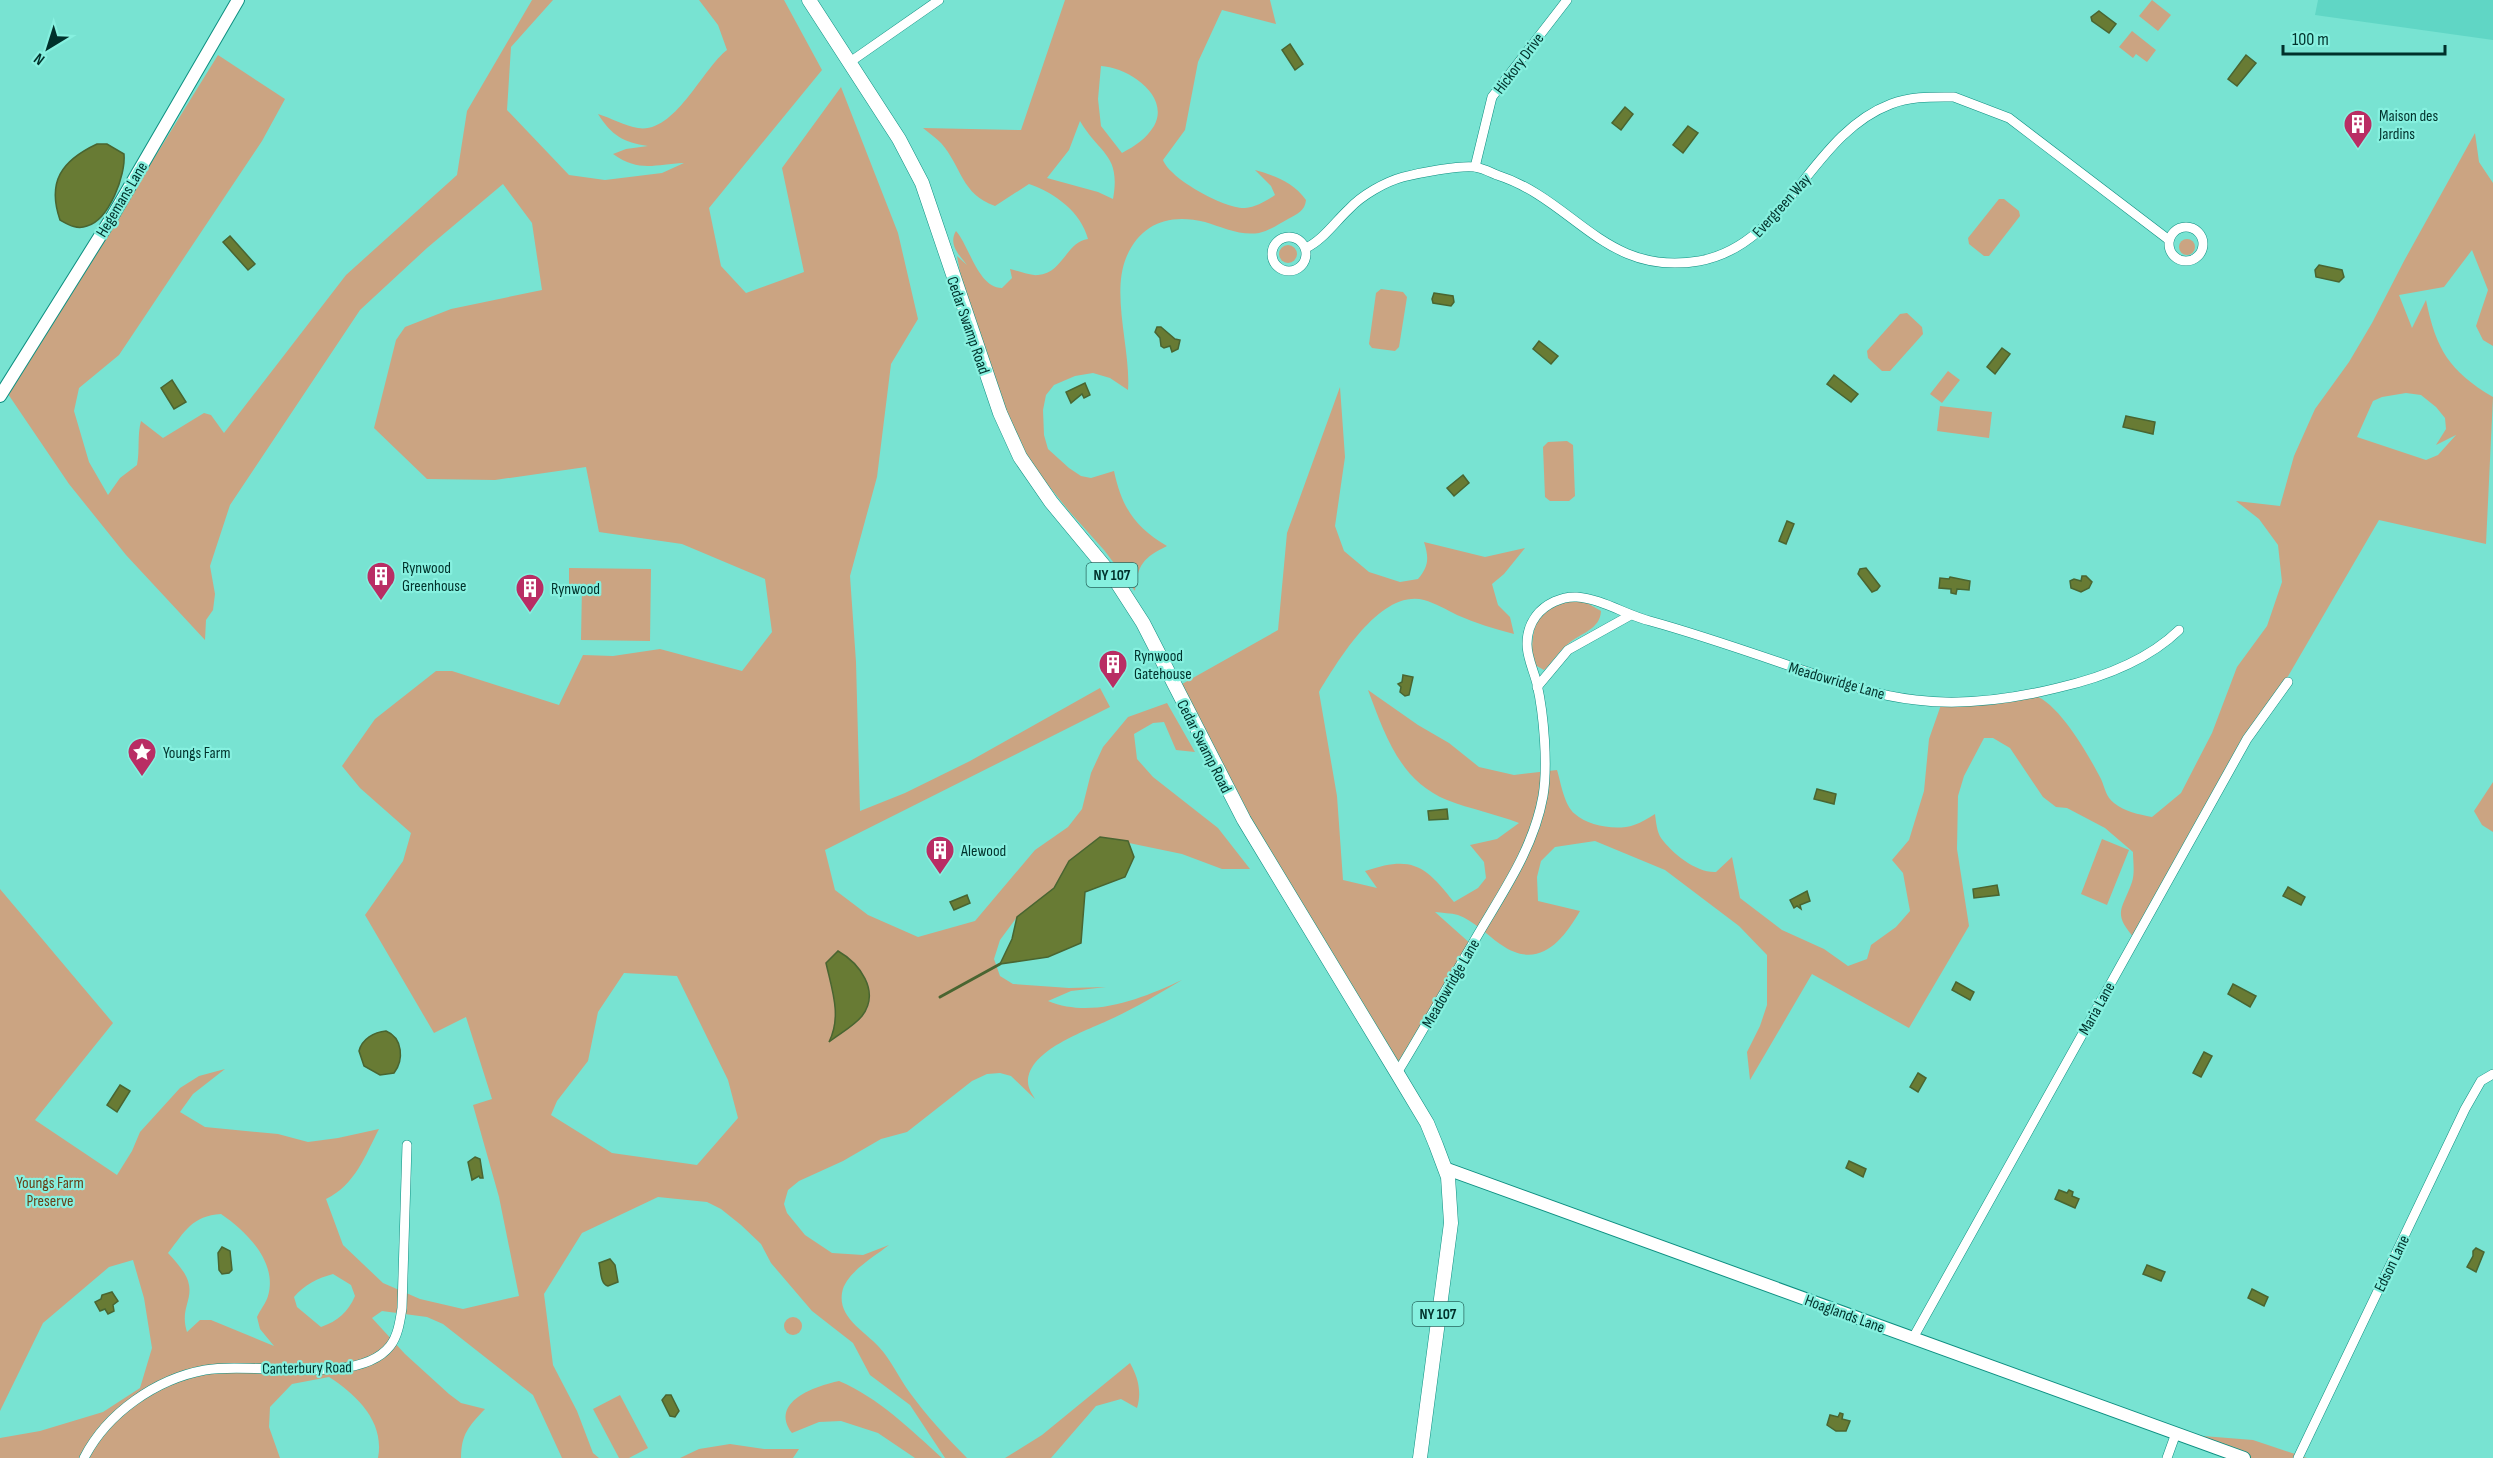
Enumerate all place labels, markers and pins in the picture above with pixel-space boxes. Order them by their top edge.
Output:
place label: Maison des Jardins [2378,107,2439,144]
building icon: Maison des Jardins [2342,108,2374,150]
place label: Rynwood Greenhouse [402,559,466,596]
building icon: Rynwood Greenhouse [365,560,397,602]
building icon: Rynwood [514,572,546,614]
place label: Rynwood [551,580,600,599]
place label: Rynwood Gatehouse [1134,647,1192,684]
building icon: Rynwood Gatehouse [1097,648,1129,690]
place icon: Youngs Farm [126,736,158,778]
place label: Youngs Farm [163,744,231,763]
building icon: Alewood [924,834,956,876]
place label: Alewood [960,842,1006,861]

